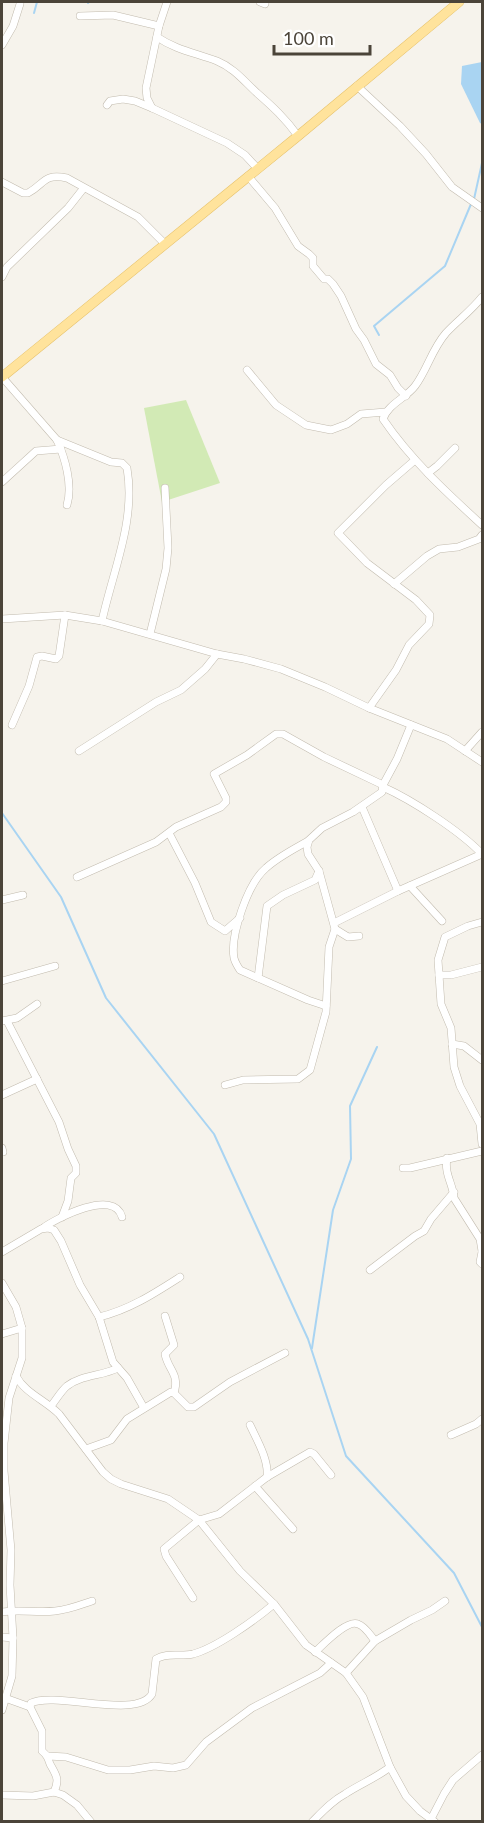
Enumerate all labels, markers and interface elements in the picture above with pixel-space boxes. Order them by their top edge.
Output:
scale bar [274,18,370,56]
text: 100 m [283,27,334,49]

